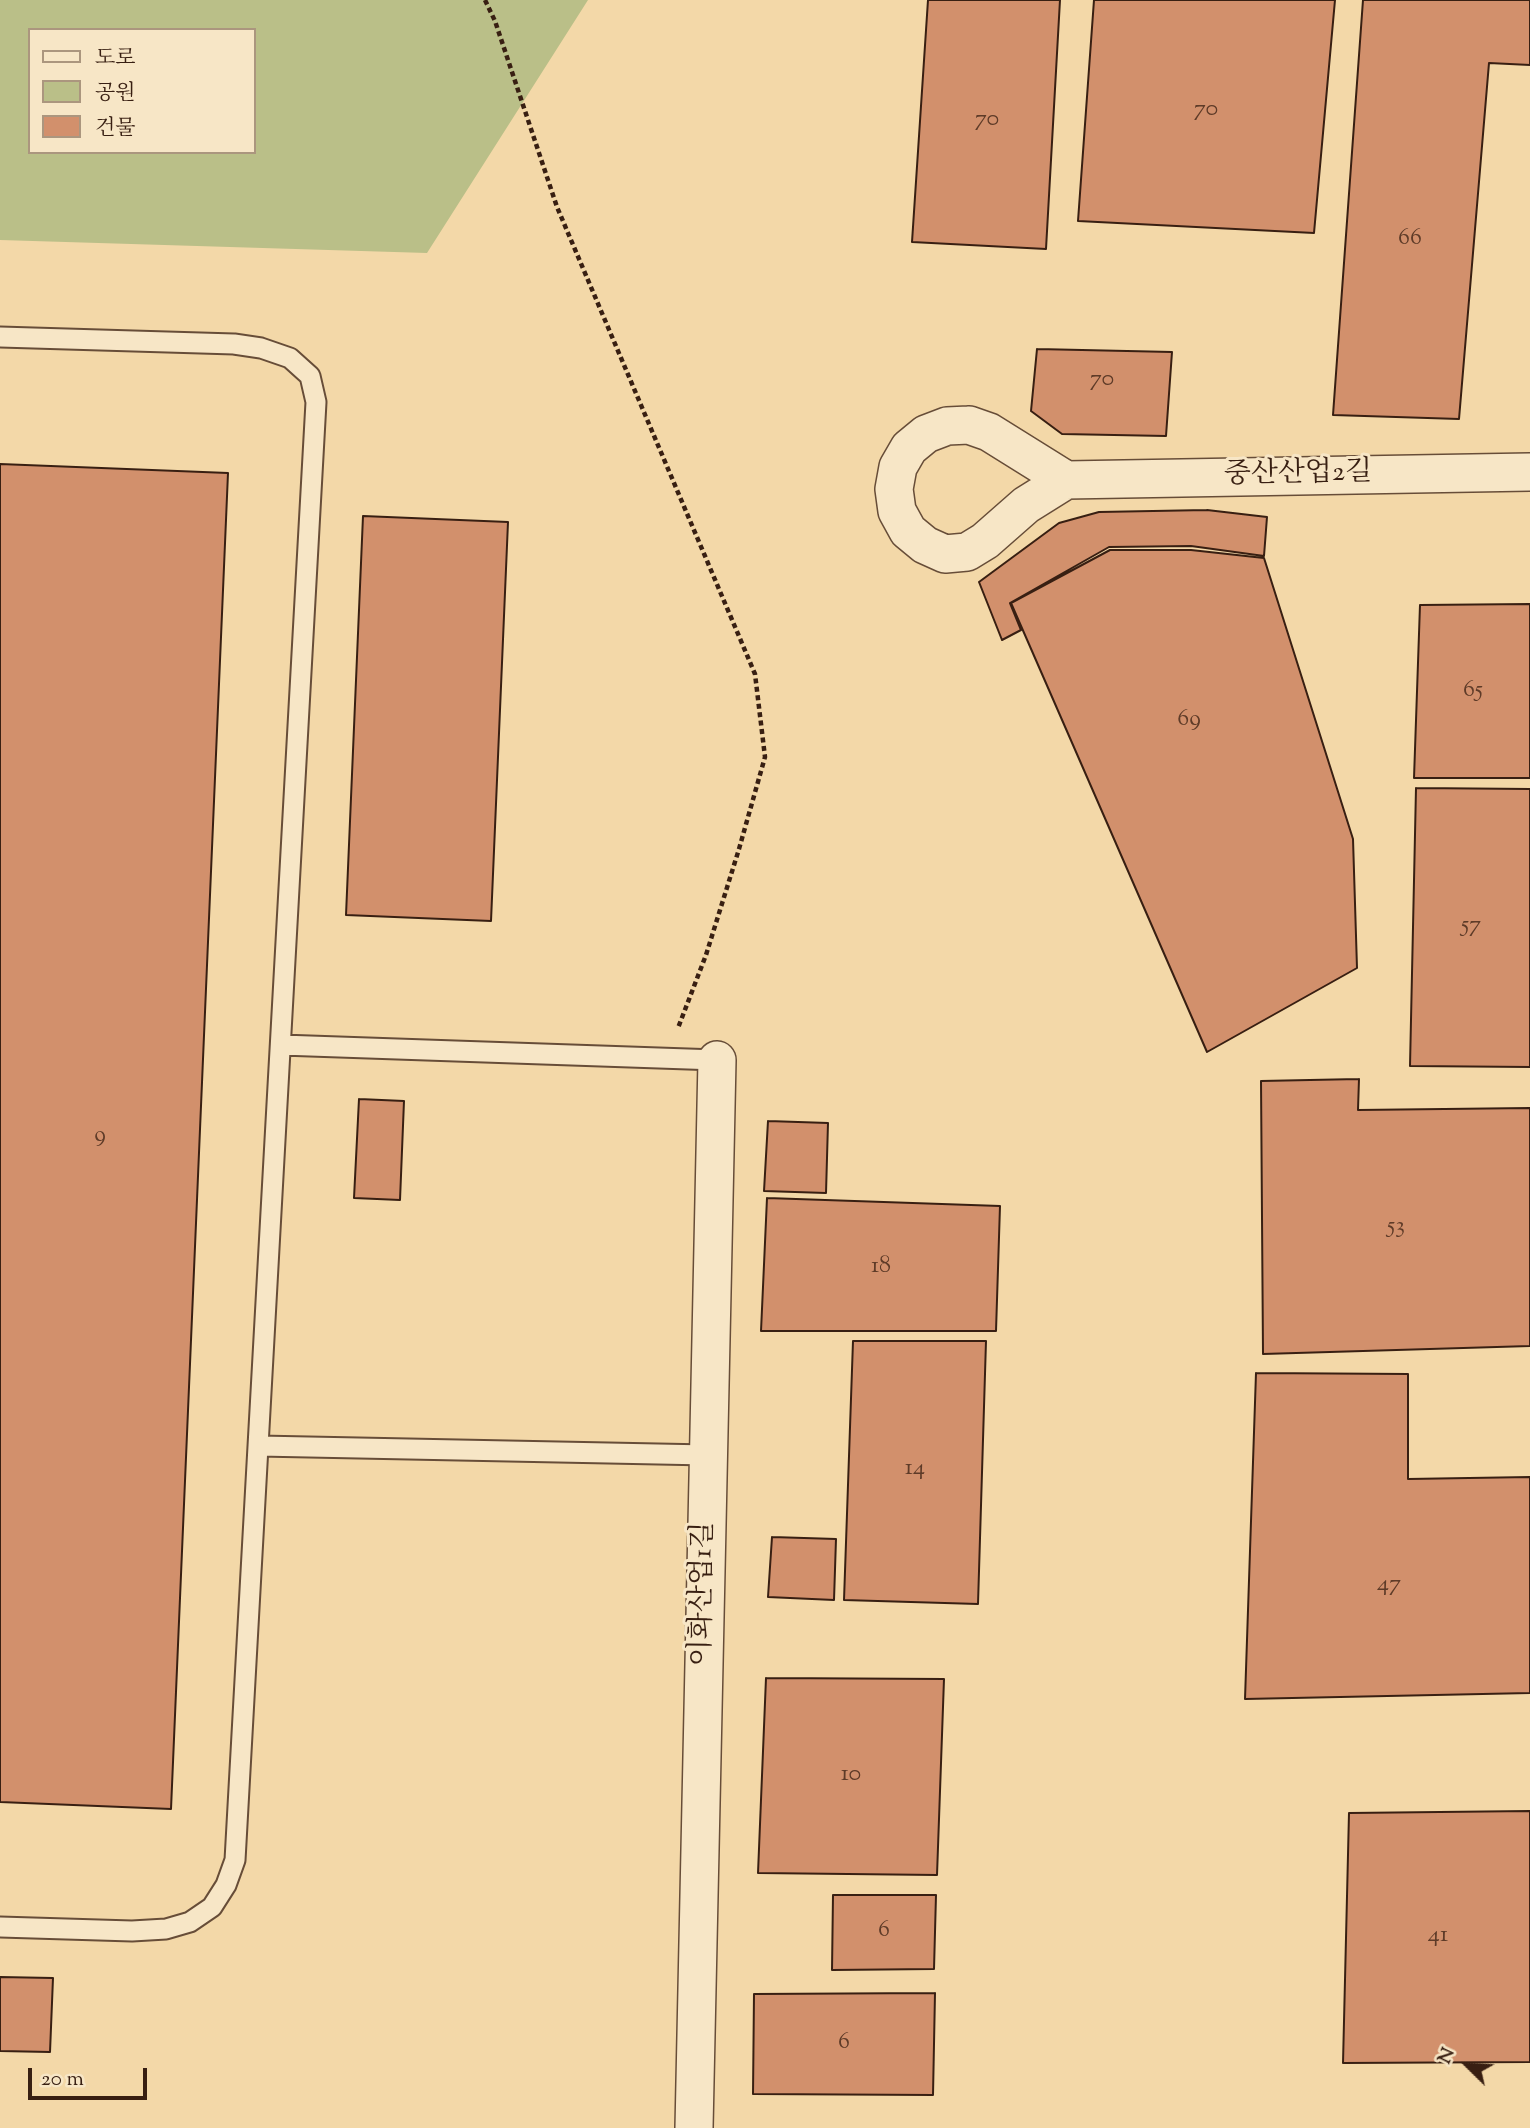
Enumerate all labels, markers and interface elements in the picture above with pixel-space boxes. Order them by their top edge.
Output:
legend [28,28,256,154]
text: 도로 [95,44,136,74]
text: 공원 [95,79,136,109]
house number: 70 [1194,97,1218,125]
house number: 70 [975,107,999,135]
text: 건물 [95,114,136,144]
house number: 66 [1398,226,1422,254]
house number: 70 [1090,367,1114,395]
street label: 중산산업2길 [1224,458,1372,494]
house number: 65 [1463,678,1483,706]
house number: 69 [1177,707,1201,735]
house number: 57 [1461,913,1481,941]
house number: 9 [94,1123,106,1151]
house number: 53 [1387,1214,1405,1242]
house number: 18 [871,1254,891,1282]
house number: 14 [905,1456,925,1484]
street label: 이화산업1길 [687,1521,723,1667]
house number: 47 [1377,1572,1401,1600]
house number: 10 [841,1762,861,1790]
house number: 6 [878,1918,890,1946]
house number: 41 [1428,1923,1448,1951]
house number: 6 [838,2030,850,2058]
north arrow [1432,2030,1502,2100]
text: N [1432,2044,1463,2069]
scale bar [32,2054,150,2098]
text: 20 m [41,2065,84,2095]

